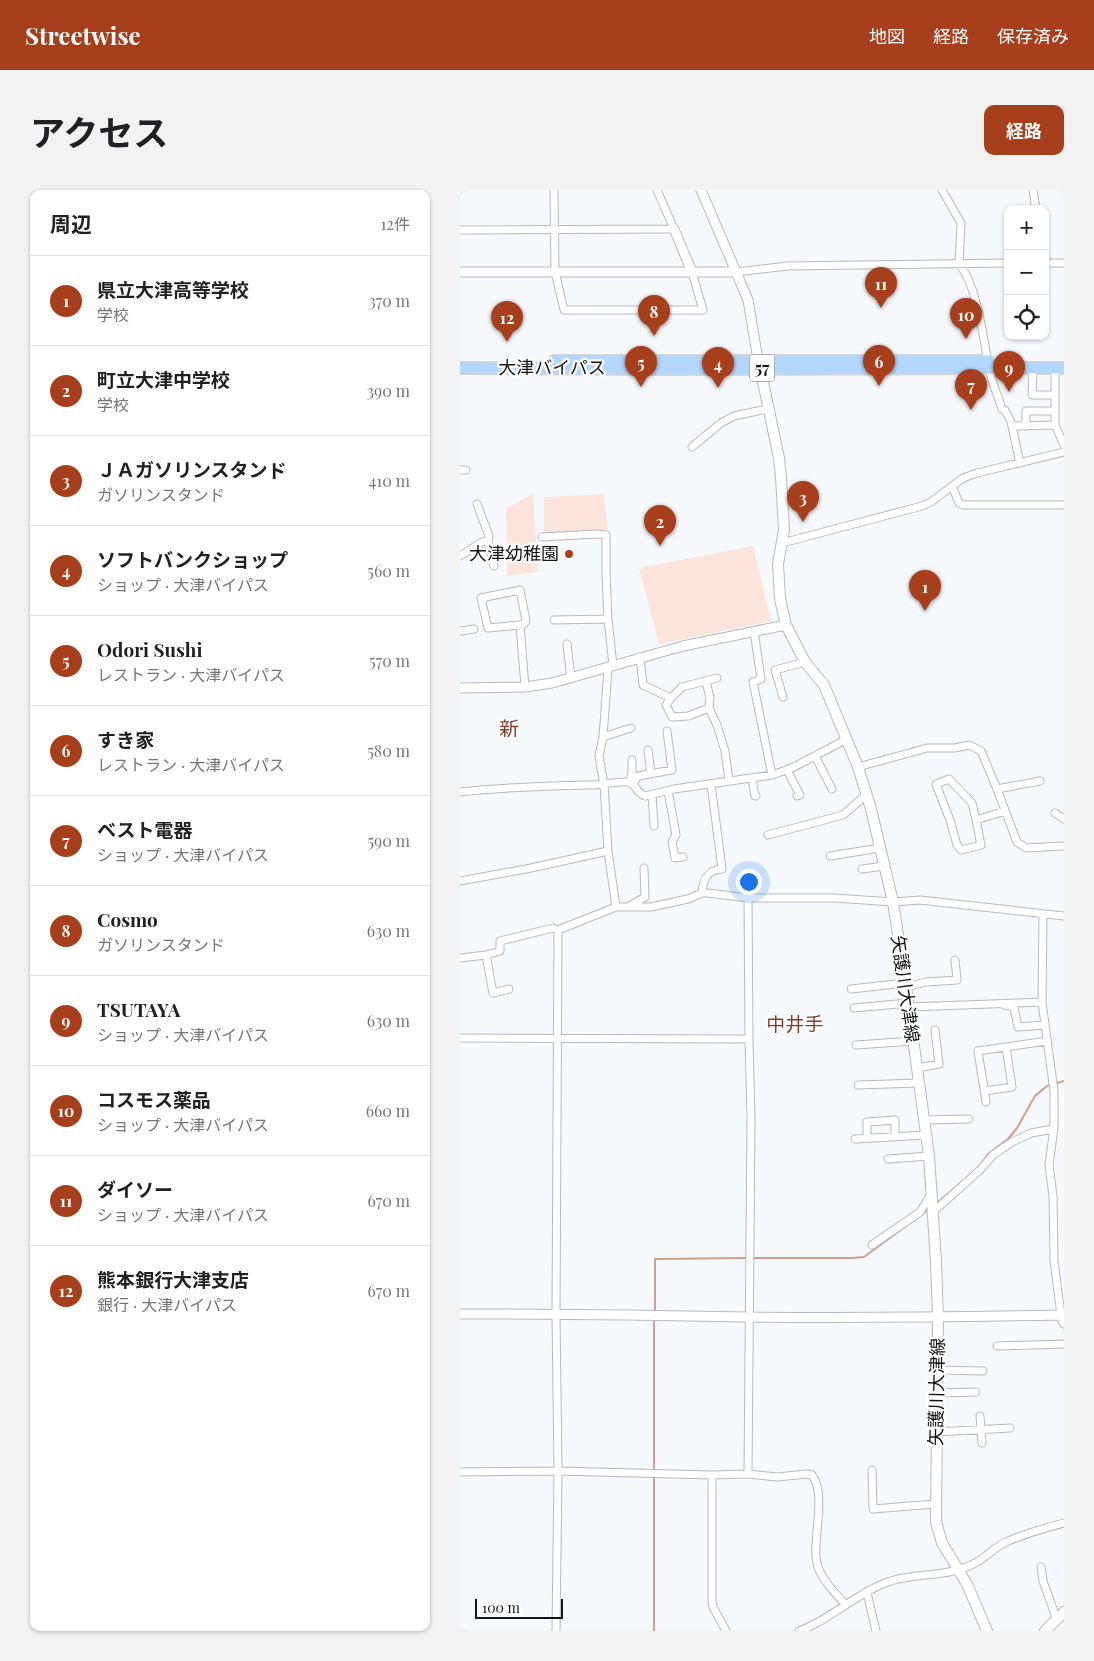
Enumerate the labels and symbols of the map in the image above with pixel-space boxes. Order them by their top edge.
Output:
pin: 11 [865,267,897,308]
pin: 8 [638,295,670,336]
pin: 10 [950,298,982,339]
pin: 12 [491,301,523,342]
pin: 6 [863,345,895,386]
pin: 5 [625,346,657,387]
pin: 4 [702,347,734,388]
pin: 9 [993,351,1025,392]
road number: 57 [750,354,774,382]
street label: 大津バイパス [498,355,606,379]
pin: 7 [955,369,987,410]
pin: 3 [787,481,819,522]
pin: 2 [644,505,676,546]
place label: 大津幼稚園 [469,541,559,565]
marker: 大津幼稚園 [563,548,575,560]
pin: 1 [909,570,941,611]
district label: 新 [499,714,519,741]
your location [736,869,762,895]
street label: 矢護川大津線 [887,934,925,1044]
district label: 中井手 [766,1010,824,1036]
street label: 矢護川大津線 [923,1338,949,1446]
scale bar [475,1596,562,1619]

